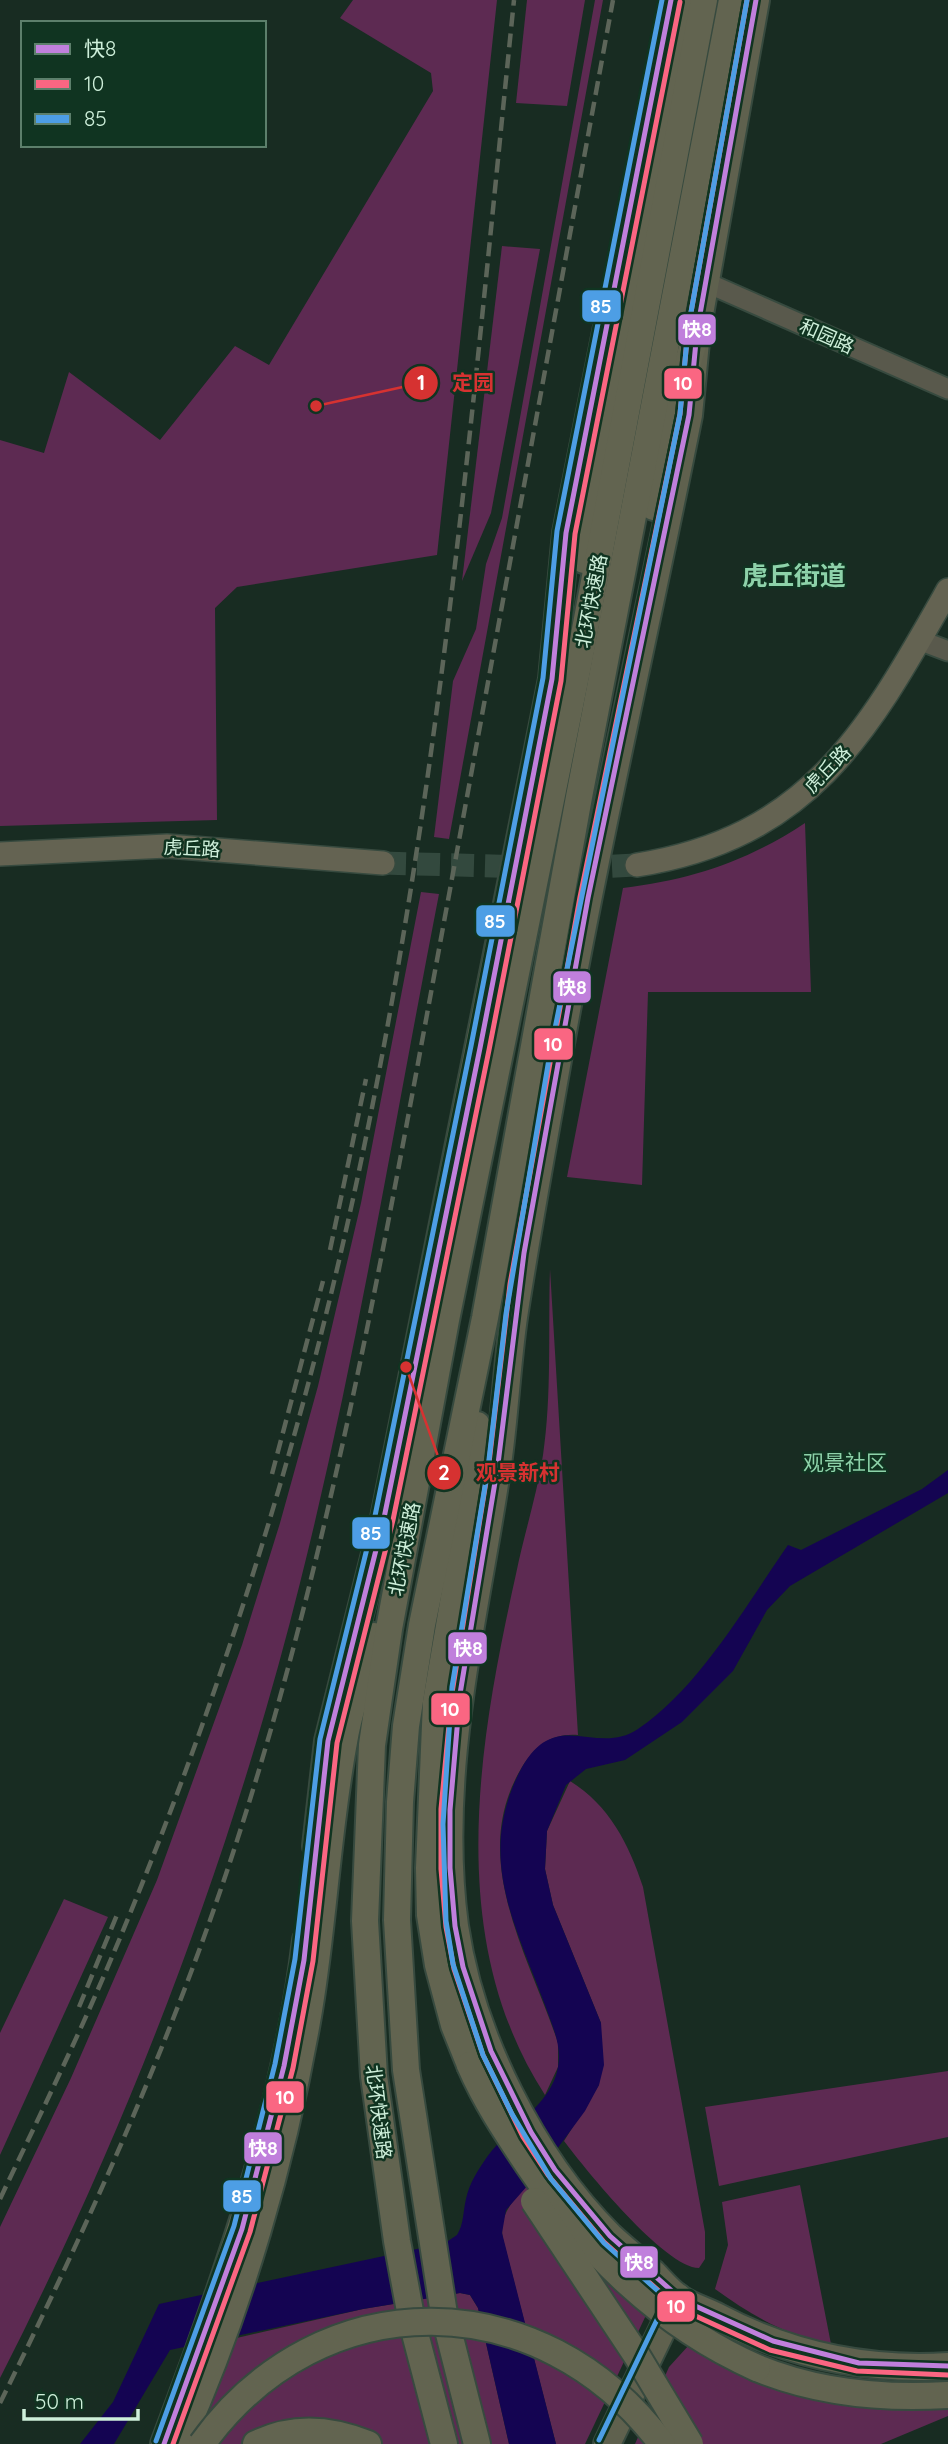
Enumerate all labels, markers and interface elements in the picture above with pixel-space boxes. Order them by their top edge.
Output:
legend [21,21,266,147]
text: 快8 [84,35,116,61]
text: 10 [84,70,104,96]
text: 85 [84,105,107,131]
line badge: 85 [581,289,622,323]
text: 85 [590,294,612,318]
line badge: 快8 [677,313,717,346]
street label: 和园路 [796,313,858,359]
text: 快8 [682,317,712,341]
callout: 定园 [403,362,508,404]
line badge: 10 [663,367,703,400]
text: 1 [417,369,425,395]
text: 定园 [452,369,494,395]
text: 10 [673,371,693,395]
street label: 北环快速路 [570,552,612,650]
district label: 虎丘街道 [742,559,846,592]
street label: 虎丘路 [799,740,855,798]
street label: 虎丘路 [163,835,221,861]
line badge: 85 [475,904,516,938]
text: 85 [484,909,506,933]
line badge: 快8 [552,970,592,1004]
text: 快8 [557,975,587,999]
line badge: 10 [533,1027,574,1061]
text: 10 [543,1032,563,1056]
district label: 观景社区 [803,1449,887,1475]
callout: 观景新村 [427,1452,574,1494]
text: 2 [438,1459,450,1485]
text: 观景新村 [476,1459,560,1485]
street label: 北环快速路 [383,1500,425,1598]
line badge: 85 [351,1516,391,1550]
text: 85 [360,1521,382,1545]
line badge: 快8 [447,1631,488,1665]
text: 快8 [453,1636,483,1660]
line badge: 10 [430,1692,471,1726]
text: 10 [440,1697,460,1721]
street label: 北环快速路 [361,2063,397,2161]
line badge: 10 [265,2080,305,2114]
text: 10 [275,2085,295,2109]
line badge: 快8 [243,2131,283,2165]
text: 快8 [248,2136,278,2160]
line badge: 85 [222,2179,262,2213]
text: 85 [231,2184,253,2208]
line badge: 快8 [619,2245,659,2279]
text: 快8 [624,2250,654,2274]
line badge: 10 [656,2290,696,2323]
text: 10 [666,2294,686,2318]
scale bar [24,2378,138,2422]
text: 50 m [35,2388,84,2414]

